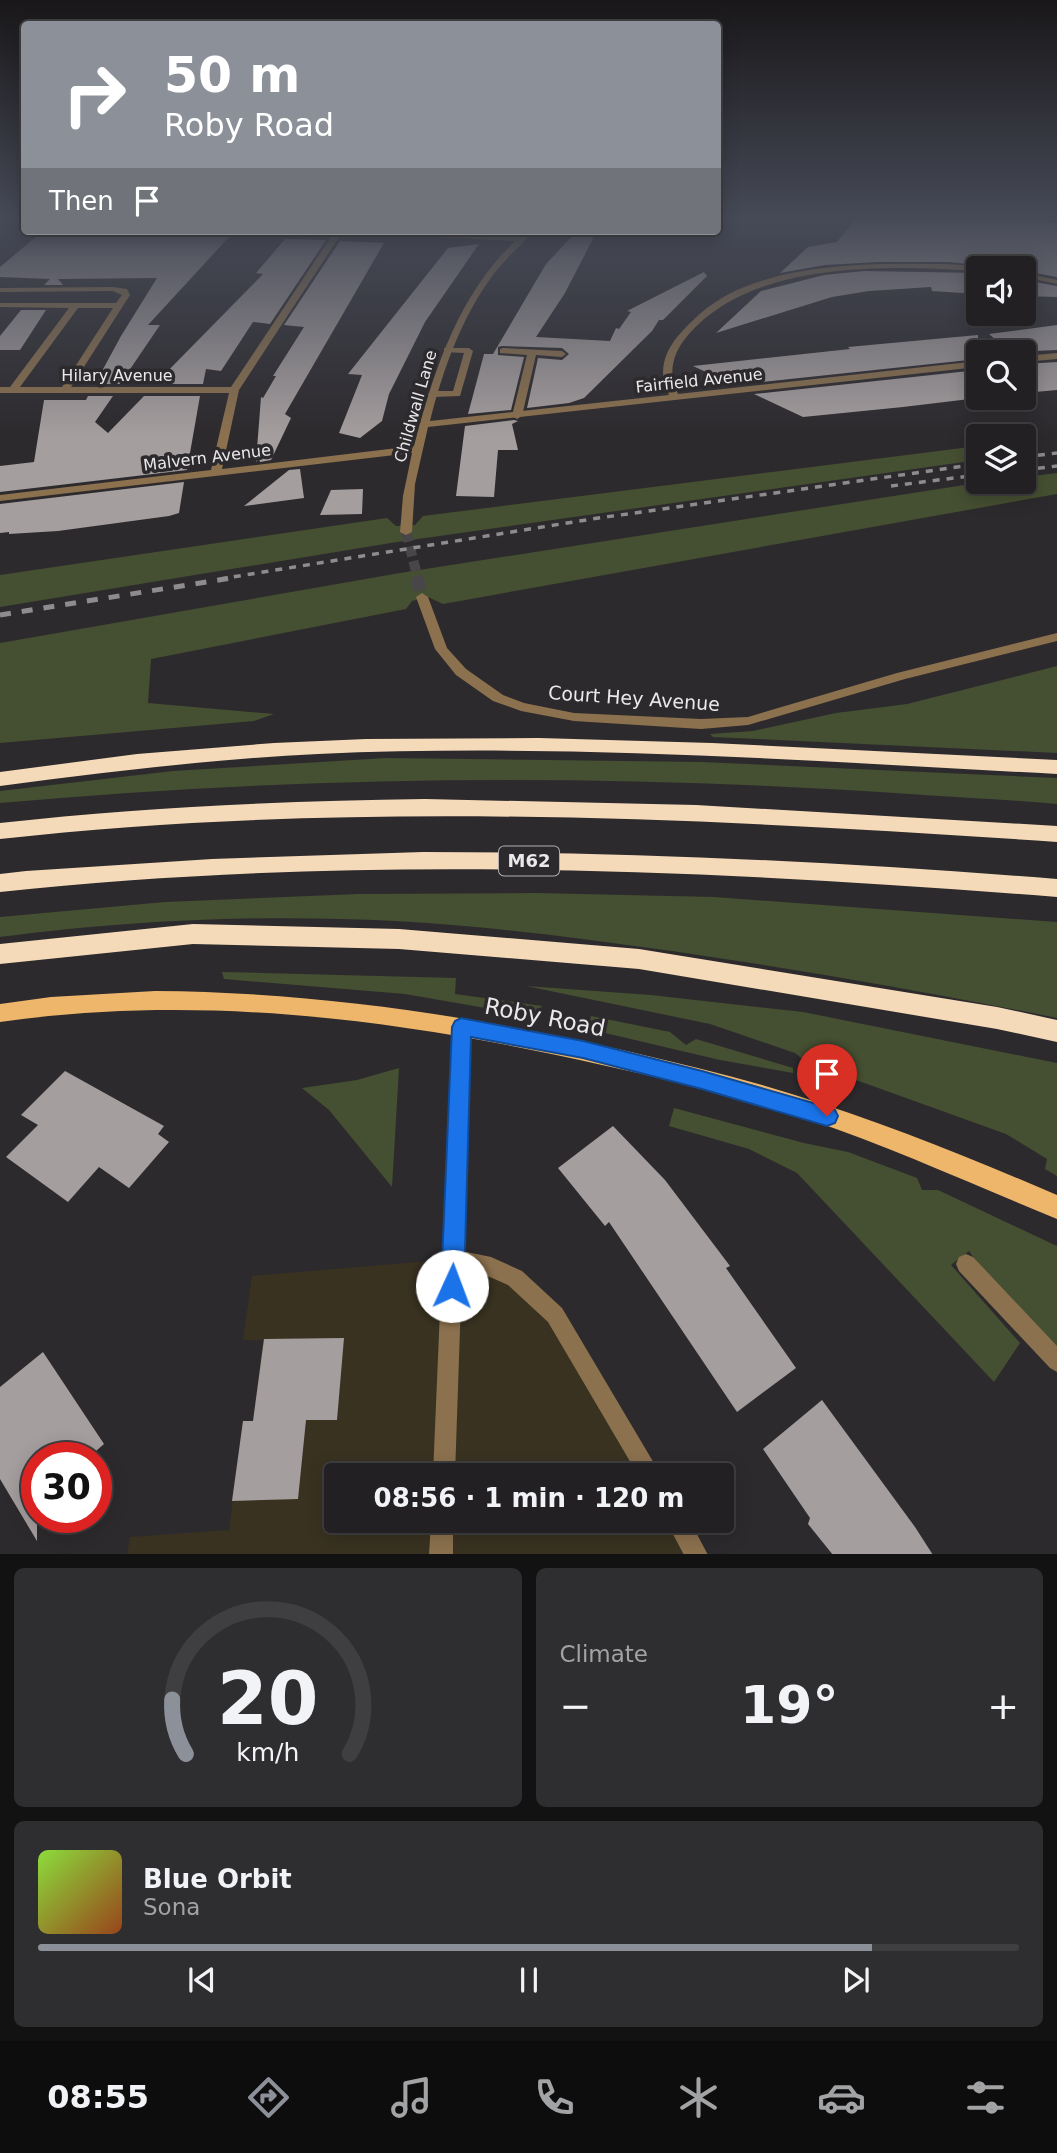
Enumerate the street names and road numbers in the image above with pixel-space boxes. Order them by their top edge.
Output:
street label: Childwall Lane [390,348,441,464]
street label: Fairfield Avenue [635,364,764,397]
street label: Hilary Avenue [61,366,173,385]
street label: Malvern Avenue [142,440,272,475]
street label: Court Hey Avenue [547,681,721,715]
road number: M62 [499,846,559,876]
street label: Roby Road [483,993,607,1041]

